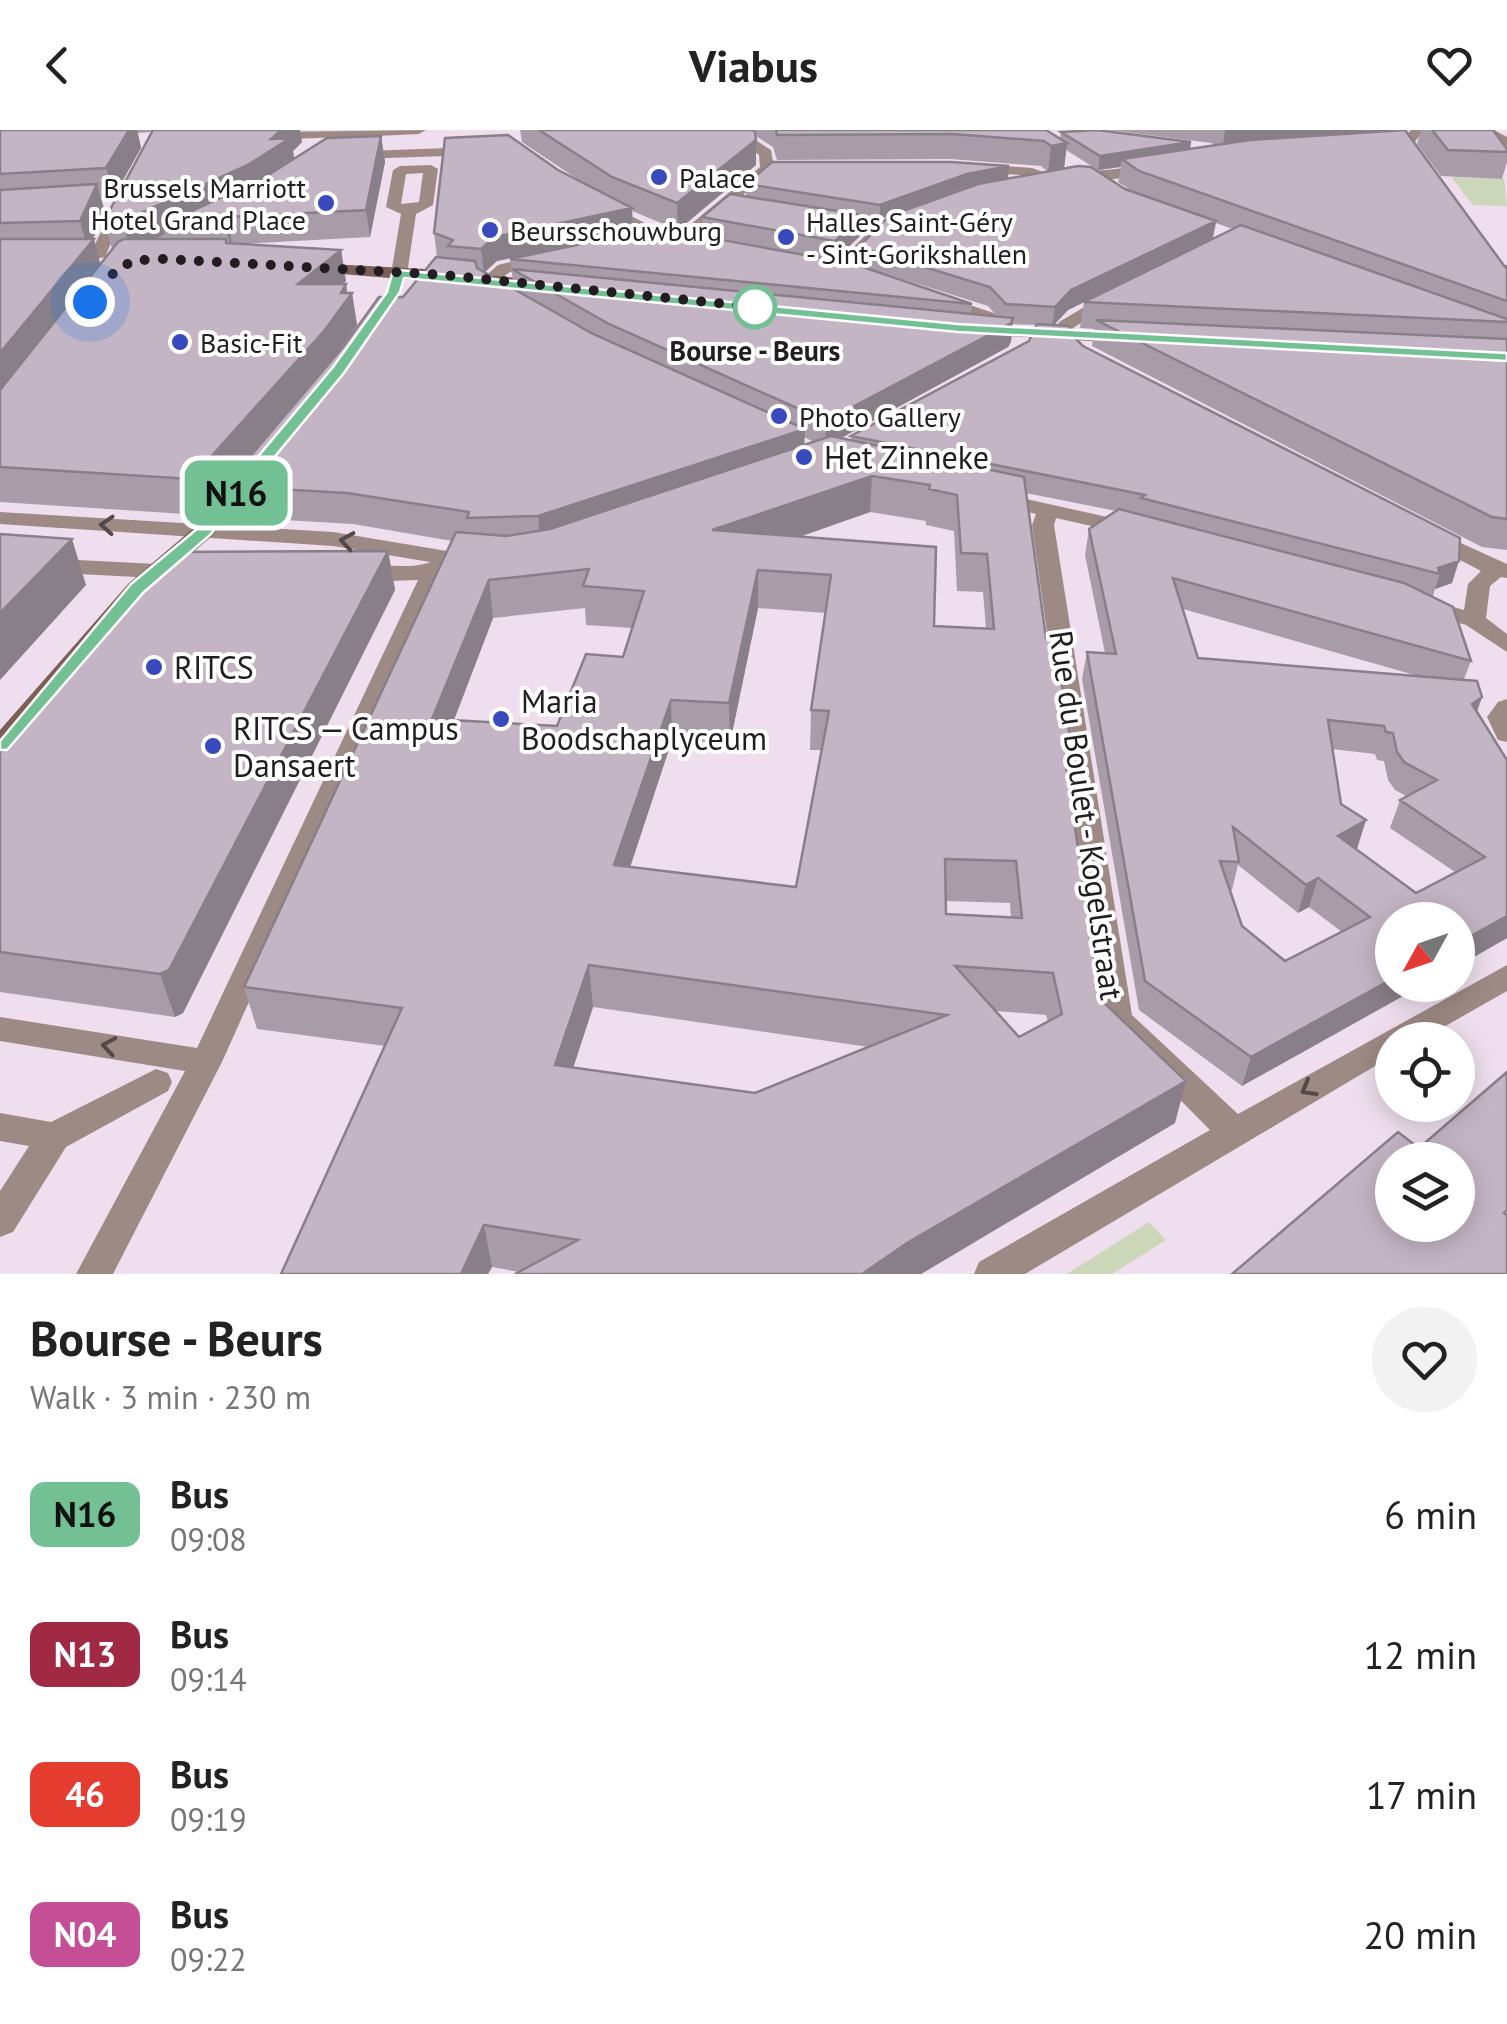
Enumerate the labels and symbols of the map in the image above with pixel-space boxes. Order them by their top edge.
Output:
place label: Palace [679,159,756,196]
marker: Palace [648,166,670,188]
place label: Brussels Marriott Hotel Grand Place [91,169,307,238]
marker: Brussels Marriott Hotel Grand Place [315,192,337,214]
place label: Halles Saint-Géry - Sint-Gorikshallen [806,203,1027,272]
place label: Beursschouwburg [510,212,722,249]
marker: Beursschouwburg [479,219,501,241]
marker: Halles Saint-Géry - Sint-Gorikshallen [775,226,797,248]
your location [65,277,115,327]
marker: Bourse - Beurs [734,286,776,328]
place label: Basic-Fit [200,324,303,361]
marker: Basic-Fit [169,331,191,353]
place label: Bourse - Beurs [670,332,841,369]
place label: Photo Gallery [799,398,961,435]
marker: Photo Gallery [768,405,790,427]
place label: Het Zinneke [824,436,989,478]
marker: Het Zinneke [793,446,815,468]
line badge: N16 [178,460,294,526]
one-way arrow [98,515,114,536]
one-way arrow [338,531,355,552]
street label: Rue du Boulet - Kogelstraat [1040,628,1134,1003]
place label: RITCS [174,646,254,688]
marker: RITCS [143,656,165,678]
place label: Maria Boodschaplyceum [521,680,767,759]
place label: RITCS — Campus Dansaert [233,707,459,786]
marker: Maria Boodschaplyceum [490,708,512,730]
marker: RITCS — Campus Dansaert [202,735,224,757]
north arrow [1375,902,1475,1002]
one-way arrow [101,1037,118,1058]
one-way arrow [1301,1077,1319,1097]

